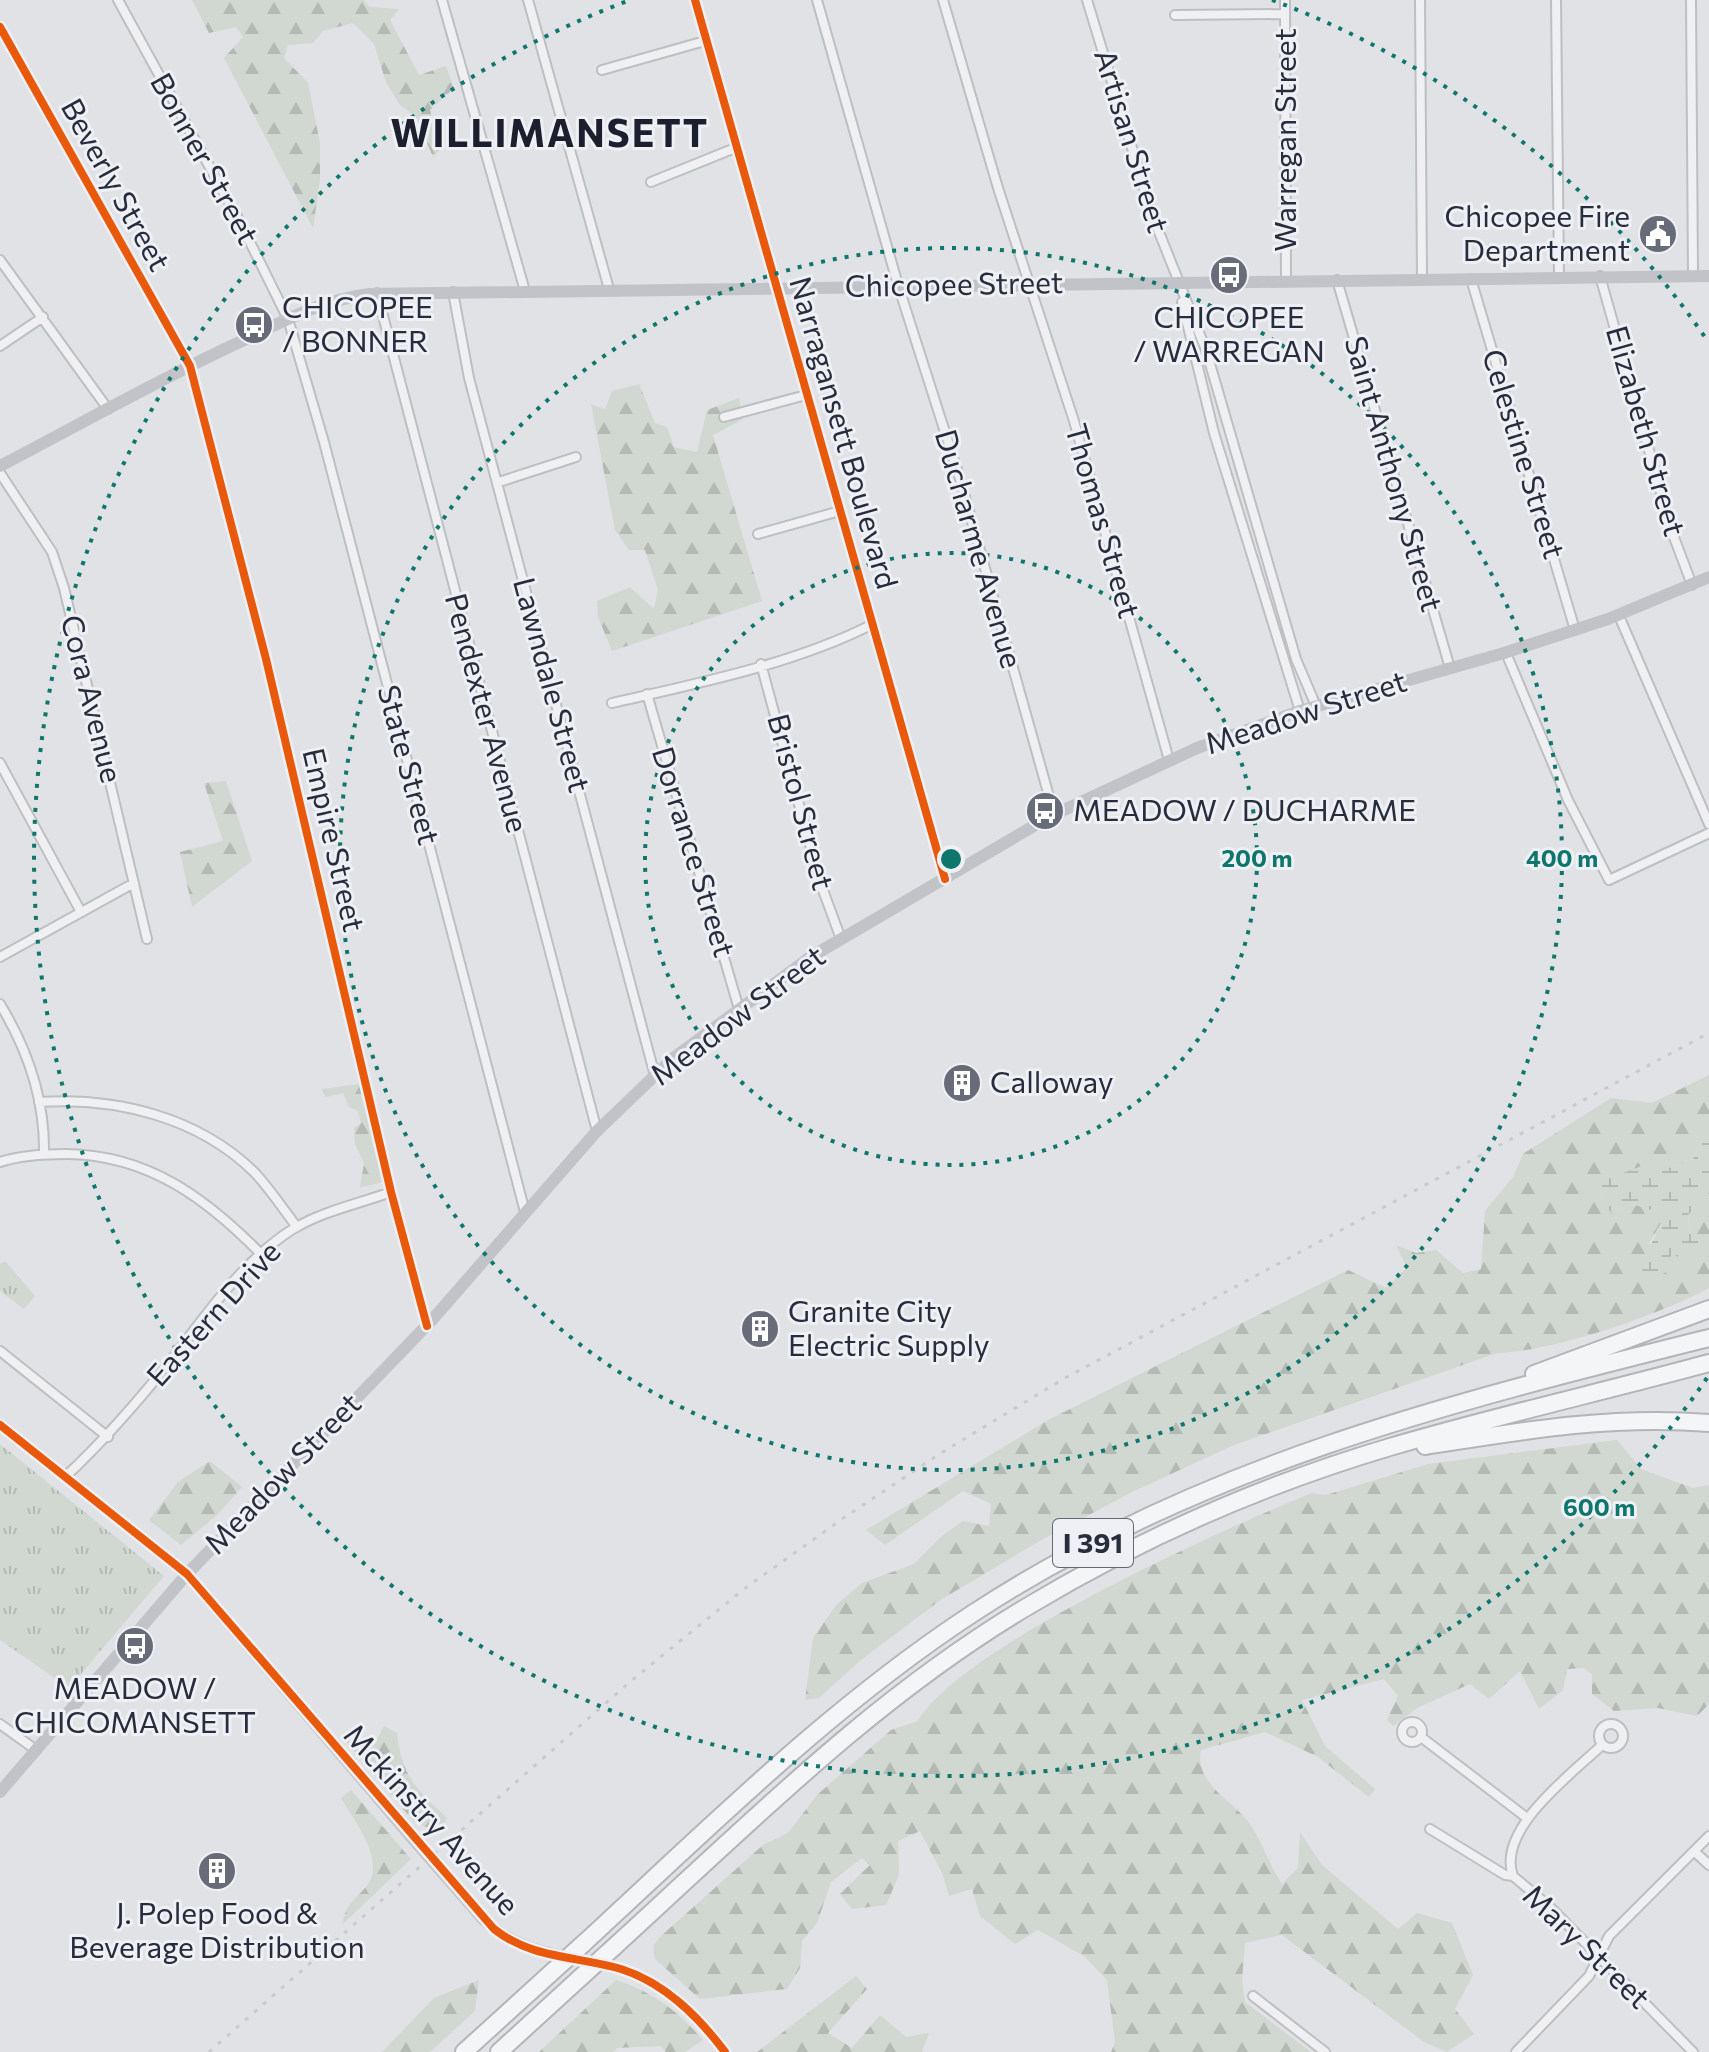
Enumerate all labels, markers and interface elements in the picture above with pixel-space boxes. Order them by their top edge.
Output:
street label: Warregan Street [1265,28,1302,252]
street label: Artisan Street [1088,44,1179,236]
street label: Bonner Street [144,66,268,250]
street label: Beverly Street [55,91,180,276]
district label: WILLIMANSETT [391,108,709,155]
place label: Chicopee Fire Department [1444,196,1630,267]
public building icon: Chicopee Fire Department [1637,213,1679,255]
bus stop icon: CHICOPEE / WARREGAN [1208,254,1250,296]
street label: Chicopee Street [845,262,1063,303]
street label: Narragansett Boulevard [783,272,908,593]
place label: CHICOPEE / BONNER [282,287,433,358]
place label: CHICOPEE / WARREGAN [1133,297,1325,368]
bus stop icon: CHICOPEE / BONNER [233,304,275,346]
street label: Elizabeth Street [1600,321,1695,540]
street label: Saint Anthony Street [1338,331,1452,615]
street label: Celestine Street [1476,344,1575,562]
street label: Thomas Street [1059,419,1150,622]
street label: Ducharme Avenue [929,425,1032,672]
street label: Lawndale Street [507,573,600,796]
street label: Pendexter Avenue [439,589,538,836]
street label: Cora Avenue [55,611,132,786]
street label: Meadow Street [1200,661,1411,761]
street label: State Street [371,680,449,848]
street label: Bristol Street [761,709,844,893]
street label: Dorrance Street [646,742,745,961]
street label: Empire Street [296,744,375,935]
bus stop icon: MEADOW / DUCHARME [1024,790,1066,832]
place label: MEADOW / DUCHARME [1073,790,1416,827]
text: 200 m [1222,843,1292,872]
text: 400 m [1526,843,1598,872]
centre of rings [937,845,965,873]
street label: Meadow Street [642,936,831,1092]
building icon: Calloway [941,1062,983,1104]
place label: Calloway [990,1062,1113,1099]
street label: Eastern Drive [137,1232,287,1392]
place label: Granite City Electric Supply [788,1291,990,1362]
building icon: Granite City Electric Supply [739,1308,781,1350]
street label: Meadow Street [195,1384,367,1560]
text: 600 m [1563,1492,1635,1521]
road number: I 391 [1053,1519,1133,1567]
bus stop icon: MEADOW / CHICOMANSETT [114,1625,156,1667]
place label: MEADOW / CHICOMANSETT [14,1668,256,1739]
street label: Mckinstry Avenue [338,1715,528,1921]
building icon: J. Polep Food & Beverage Distribution [196,1850,238,1892]
street label: Mary Street [1517,1876,1659,2015]
place label: J. Polep Food & Beverage Distribution [69,1893,365,1964]

